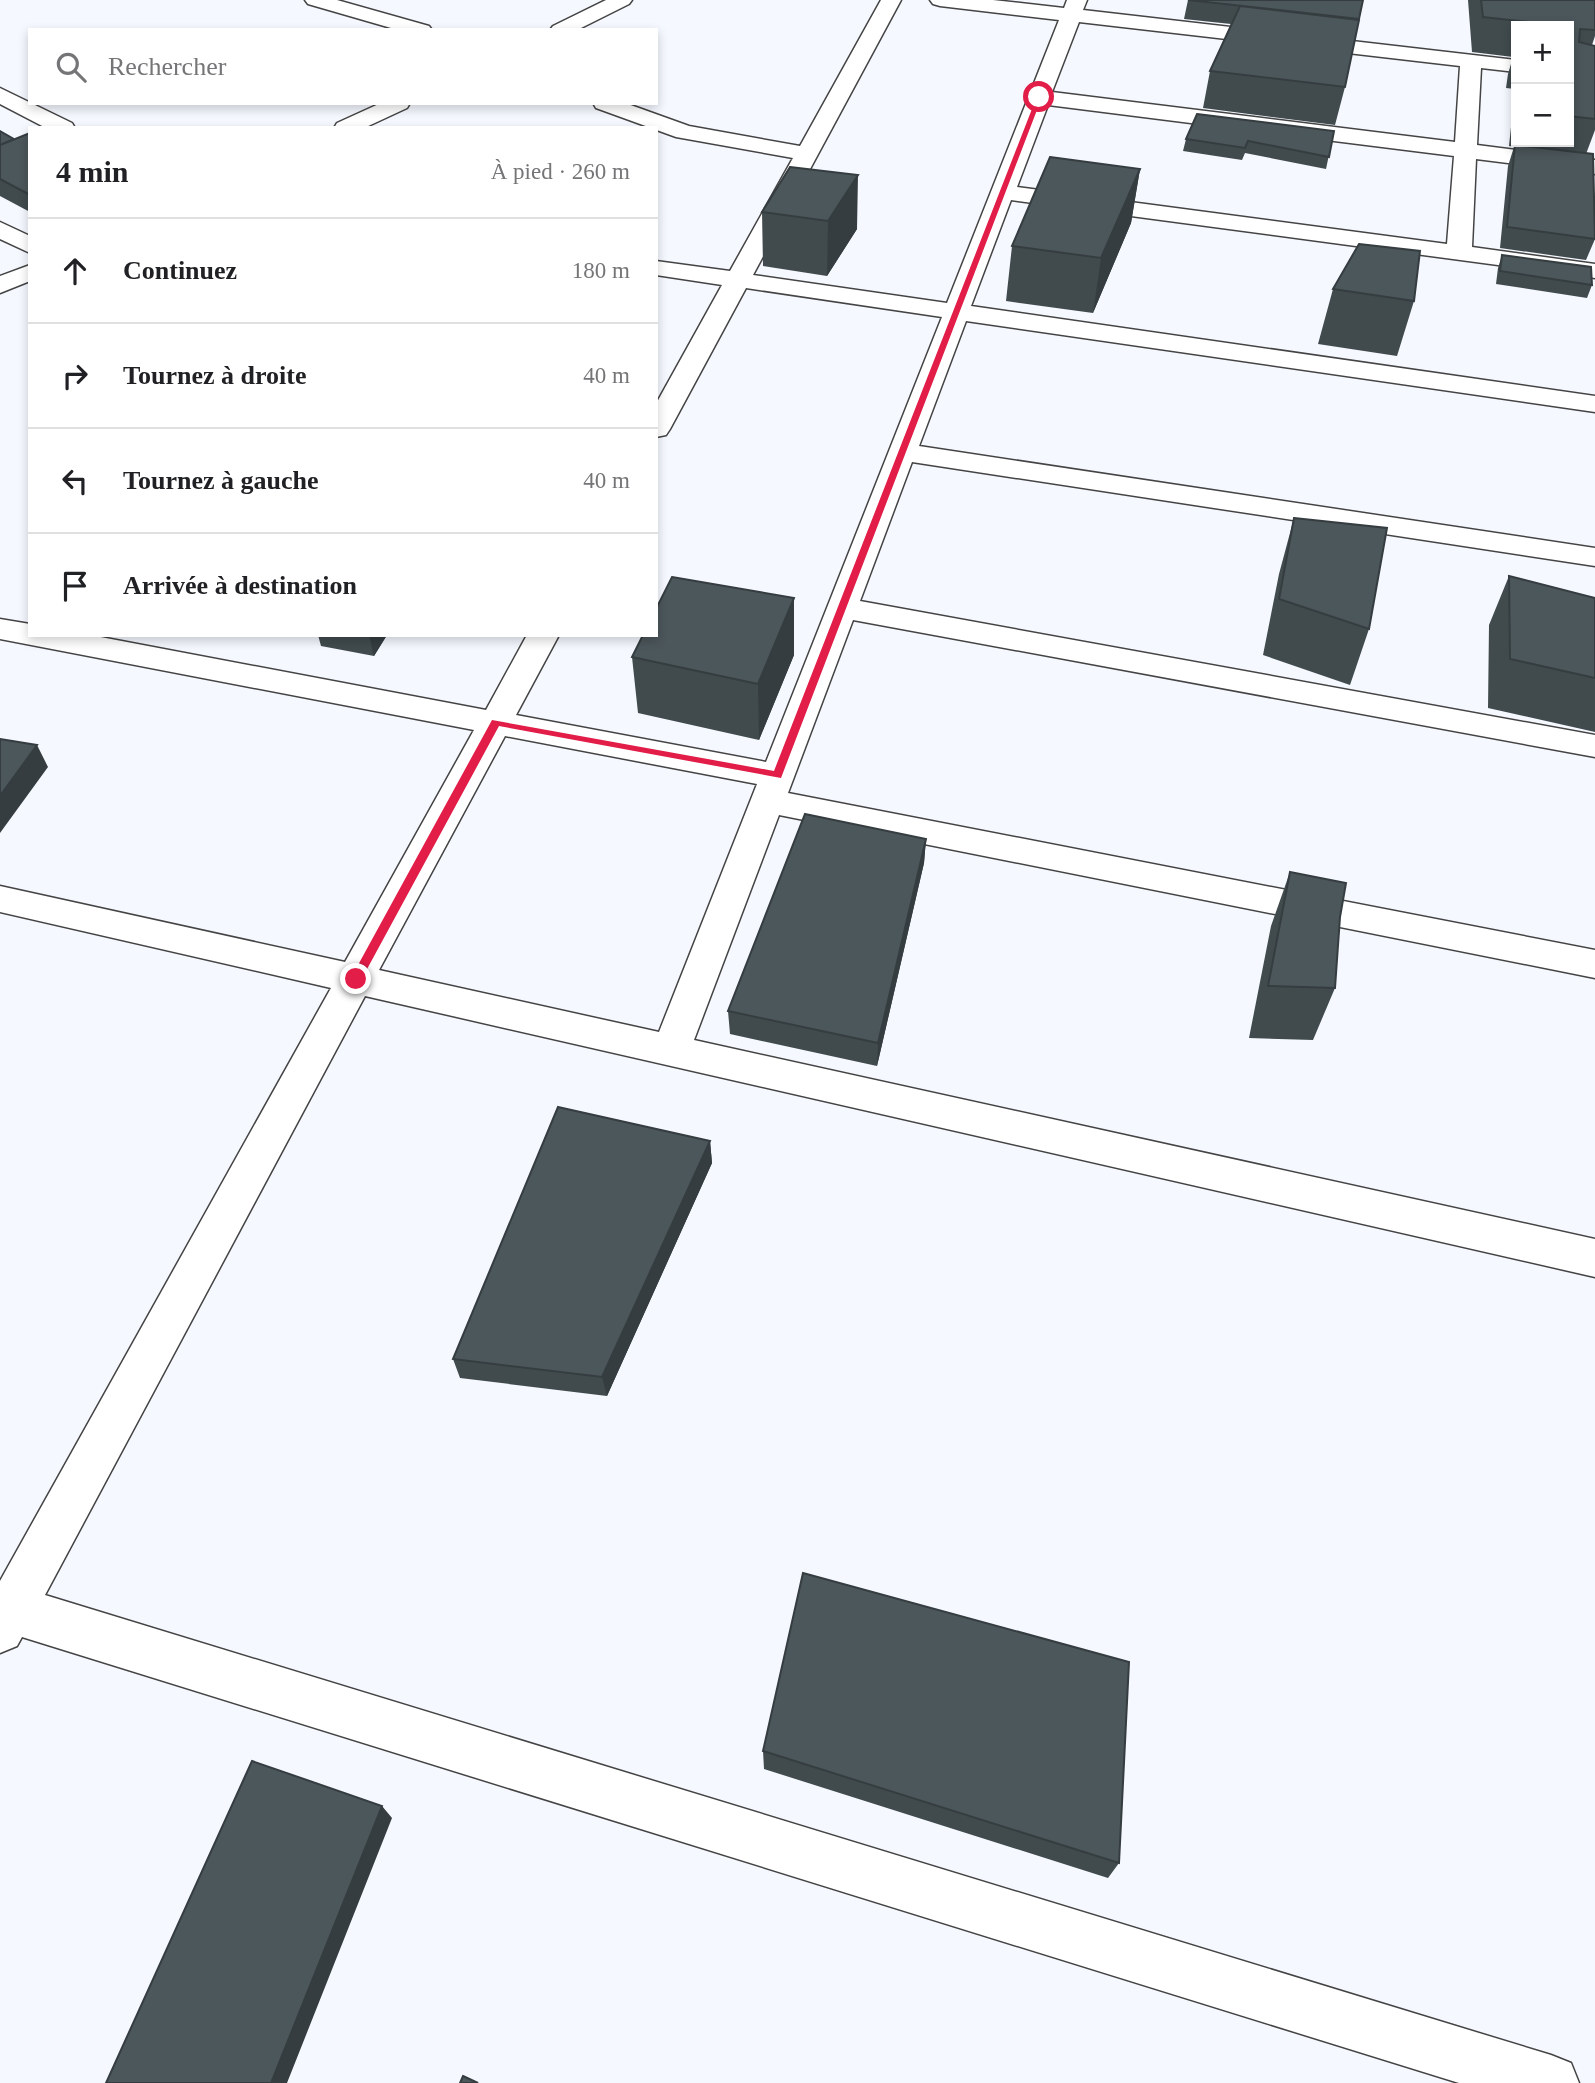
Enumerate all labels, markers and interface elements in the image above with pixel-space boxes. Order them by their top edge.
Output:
map controls [1511,21,1574,147]
button: + [1511,21,1574,84]
search box [28,28,658,105]
icon: search [52,48,90,86]
text: Rechercher [108,52,226,81]
route start [1023,81,1054,112]
button: − [1511,84,1574,147]
text: 4 min [56,155,129,188]
text: À pied · 260 m [491,159,630,184]
icon: ahead [56,252,94,290]
text: Continuez [123,256,237,285]
text: 180 m [572,258,630,283]
icon: right [56,357,94,395]
text: Tournez à droite [123,361,306,390]
text: 40 m [583,363,630,388]
icon: left [56,462,94,500]
text: Tournez à gauche [123,466,319,495]
text: 40 m [583,468,630,493]
icon: arrive [56,567,94,605]
text: Arrivée à destination [123,571,357,600]
route end [340,963,371,994]

